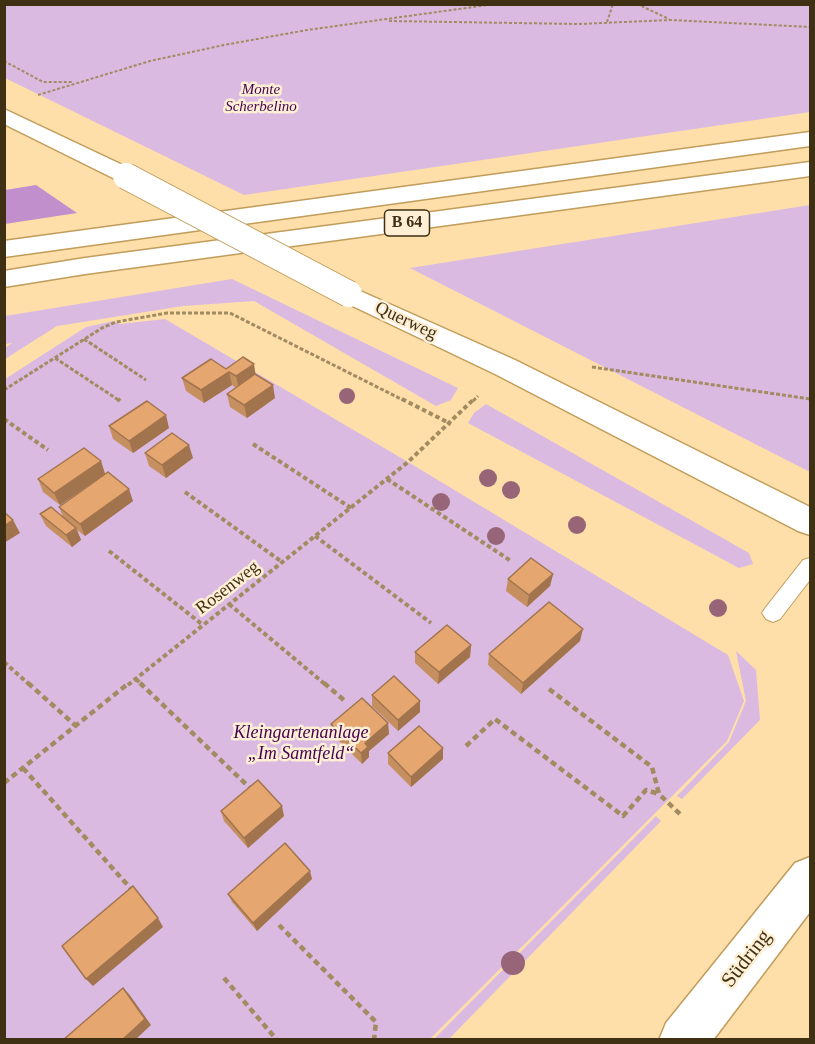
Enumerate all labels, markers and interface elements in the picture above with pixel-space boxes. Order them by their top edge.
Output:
park label: Monte Scherbelino [225,81,297,116]
road number: B 64 [384,210,430,236]
street label: Querweg [372,297,440,345]
street label: Rosenweg [192,556,264,620]
park label: Kleingartenanlage „Im Samtfeld“ [234,722,368,764]
street label: Südring [717,925,777,993]

